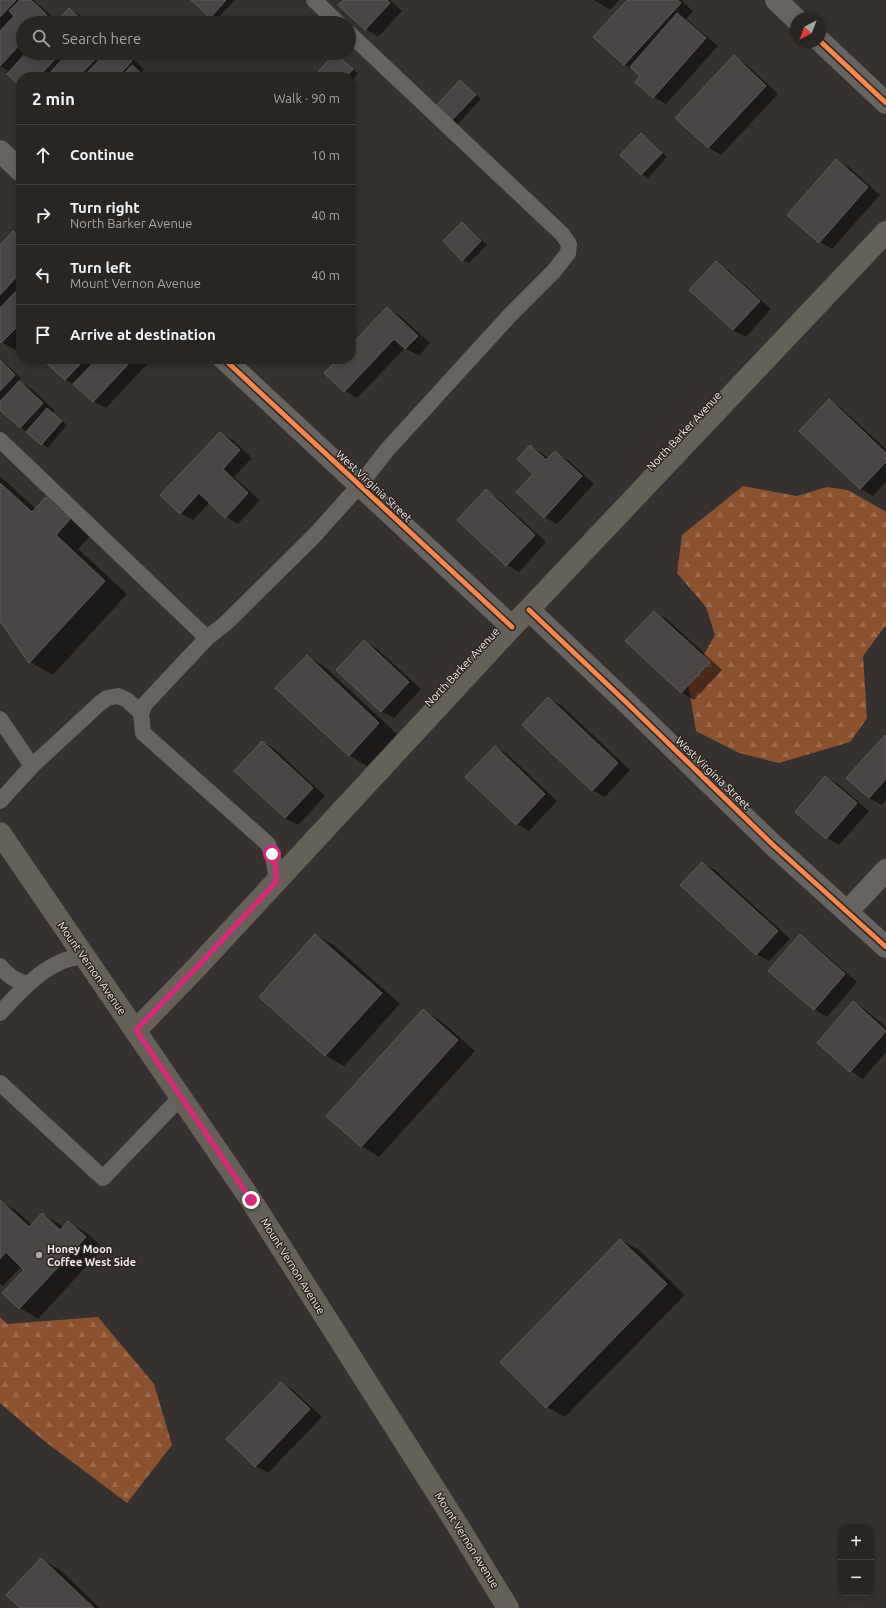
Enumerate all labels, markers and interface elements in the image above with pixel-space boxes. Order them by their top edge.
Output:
north arrow [790,12,826,48]
search box [16,16,356,60]
icon: search [30,27,52,49]
text: Search here [62,30,141,47]
text: 2 min [32,89,75,108]
text: Walk · 90 m [274,91,340,105]
icon: ahead [32,144,54,166]
text: Continue [70,146,134,163]
text: 10 m [311,148,340,162]
text: Turn right [70,199,140,216]
icon: right [32,204,54,226]
text: 40 m [311,208,340,222]
text: North Barker Avenue [70,216,192,230]
text: Turn left [70,259,131,276]
icon: left [32,264,54,286]
text: 40 m [311,268,340,282]
text: Mount Vernon Avenue [70,276,201,290]
icon: arrive [32,324,54,346]
text: Arrive at destination [70,326,216,343]
street label: North Barker Avenue [644,389,724,473]
street label: West Virginia Street [334,448,415,525]
street label: North Barker Avenue [422,625,502,709]
street label: West Virginia Street [673,734,753,812]
route start [263,845,281,863]
street label: Mount Vernon Avenue [55,919,129,1017]
route end [242,1191,260,1209]
street label: Mount Vernon Avenue [259,1216,327,1316]
place label: Honey Moon Coffee West Side [47,1243,136,1268]
marker: Honey Moon Coffee West Side [34,1250,44,1260]
street label: Mount Vernon Avenue [433,1490,501,1590]
map controls [838,1524,874,1596]
button: + [838,1524,874,1560]
button: − [838,1560,874,1596]

